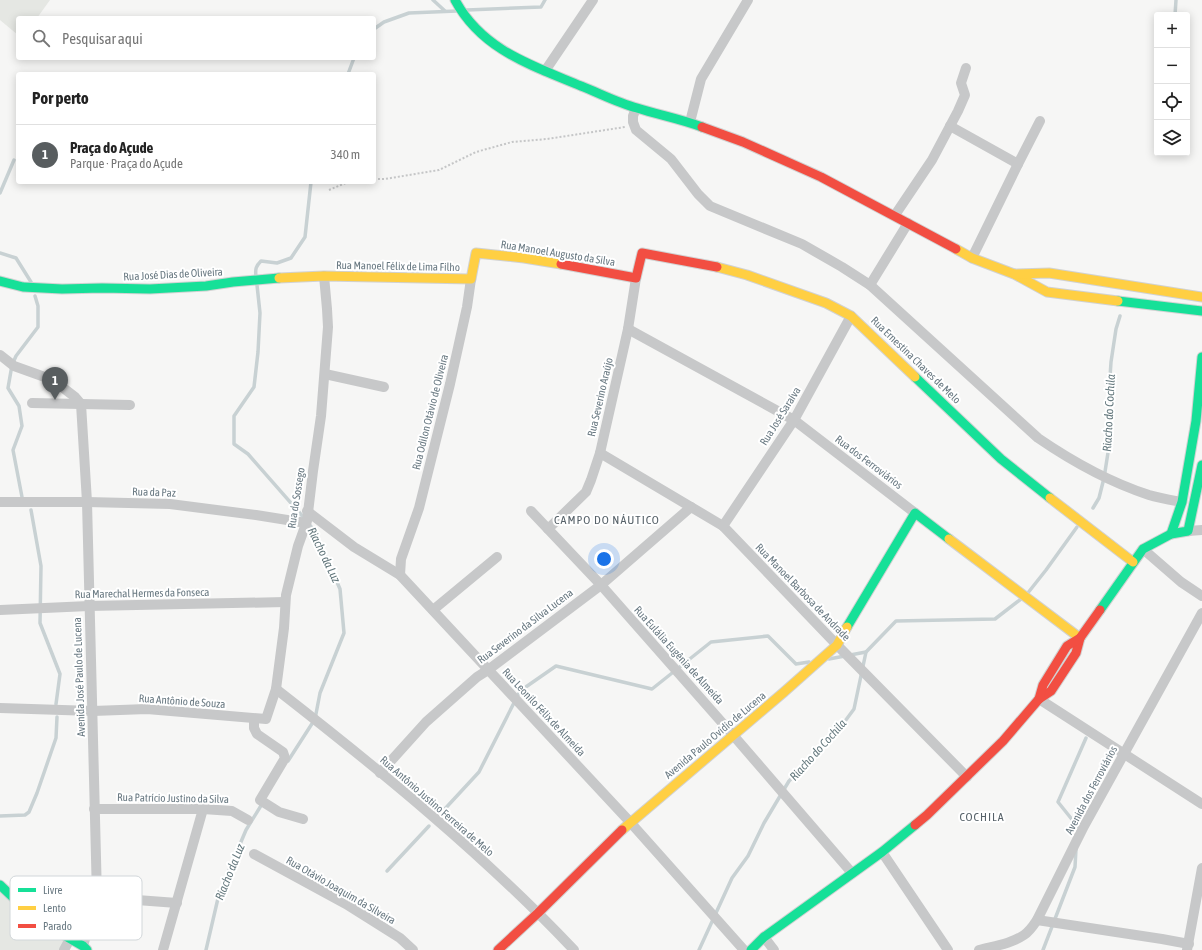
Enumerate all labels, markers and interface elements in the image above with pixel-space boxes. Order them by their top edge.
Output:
map controls [1154,12,1190,156]
button: + [1154,12,1190,48]
search box [16,16,376,60]
icon: search [30,27,52,49]
text: Pesquisar aqui [62,30,143,47]
button: − [1154,48,1190,84]
button: locate [1154,84,1190,120]
text: Por perto [32,88,89,108]
button: layers [1154,120,1190,156]
text: Praça do Açude [70,139,153,156]
text: 1 [42,147,48,162]
text: 340 m [331,147,360,162]
text: Parque · Praça do Açude [70,156,183,171]
street label: Rua Manoel Augusto da Silva [500,238,616,268]
street label: Rua Manoel Félix de Lima Filho [336,259,460,273]
street label: Rua José Dias de Oliveira [123,265,223,283]
street label: Rua Ernestina Chaves de Melo [869,314,963,406]
street label: Rua Odilon Otávio de Oliveira [410,353,450,471]
street label: Rua Severino Araújo [585,356,615,438]
pin: 1 [42,367,68,400]
water label: Riacho do Cochila [1100,374,1118,452]
street label: Rua José Saraíva [757,385,803,447]
street label: Rua dos Ferroviários [833,433,905,491]
street label: Rua do Sossego [285,467,307,529]
street label: Rua da Paz [132,485,176,499]
district label: CAMPO DO NÁUTICO [554,513,660,527]
water label: Riacho da Luz [305,525,344,585]
street label: Rua Manoel Barbosa de Andrade [753,541,853,643]
your location [594,549,614,569]
street label: Rua Marechal Hermes da Fonseca [75,586,209,600]
street label: Rua Severino da Silva Lucena [475,586,575,666]
street label: Rua Eulália Eugênia de Almeida [632,604,726,706]
street label: Avenida José Paulo de Lucena [71,617,87,737]
street label: Rua Leonilo Félix de Almeida [500,666,588,758]
street label: Avenida Paulo Ovídio de Lucena [662,689,768,781]
street label: Rua Antônio de Souza [138,692,226,710]
water label: Riacho do Cochila [787,716,849,783]
street label: Avenida dos Ferroviários [1063,744,1119,836]
street label: Rua Antônio Justino Ferreira de Melo [378,753,496,859]
street label: Rua Patrício Justino da Silva [117,791,229,805]
district label: COCHILA [959,810,1005,824]
water label: Riacho da Luz [212,841,248,902]
street label: Rua Otávio Joaquim da Silveira [284,854,398,926]
legend [10,876,142,940]
text: Livre [43,884,63,896]
text: Lento [43,902,66,914]
text: Parado [43,920,72,932]

